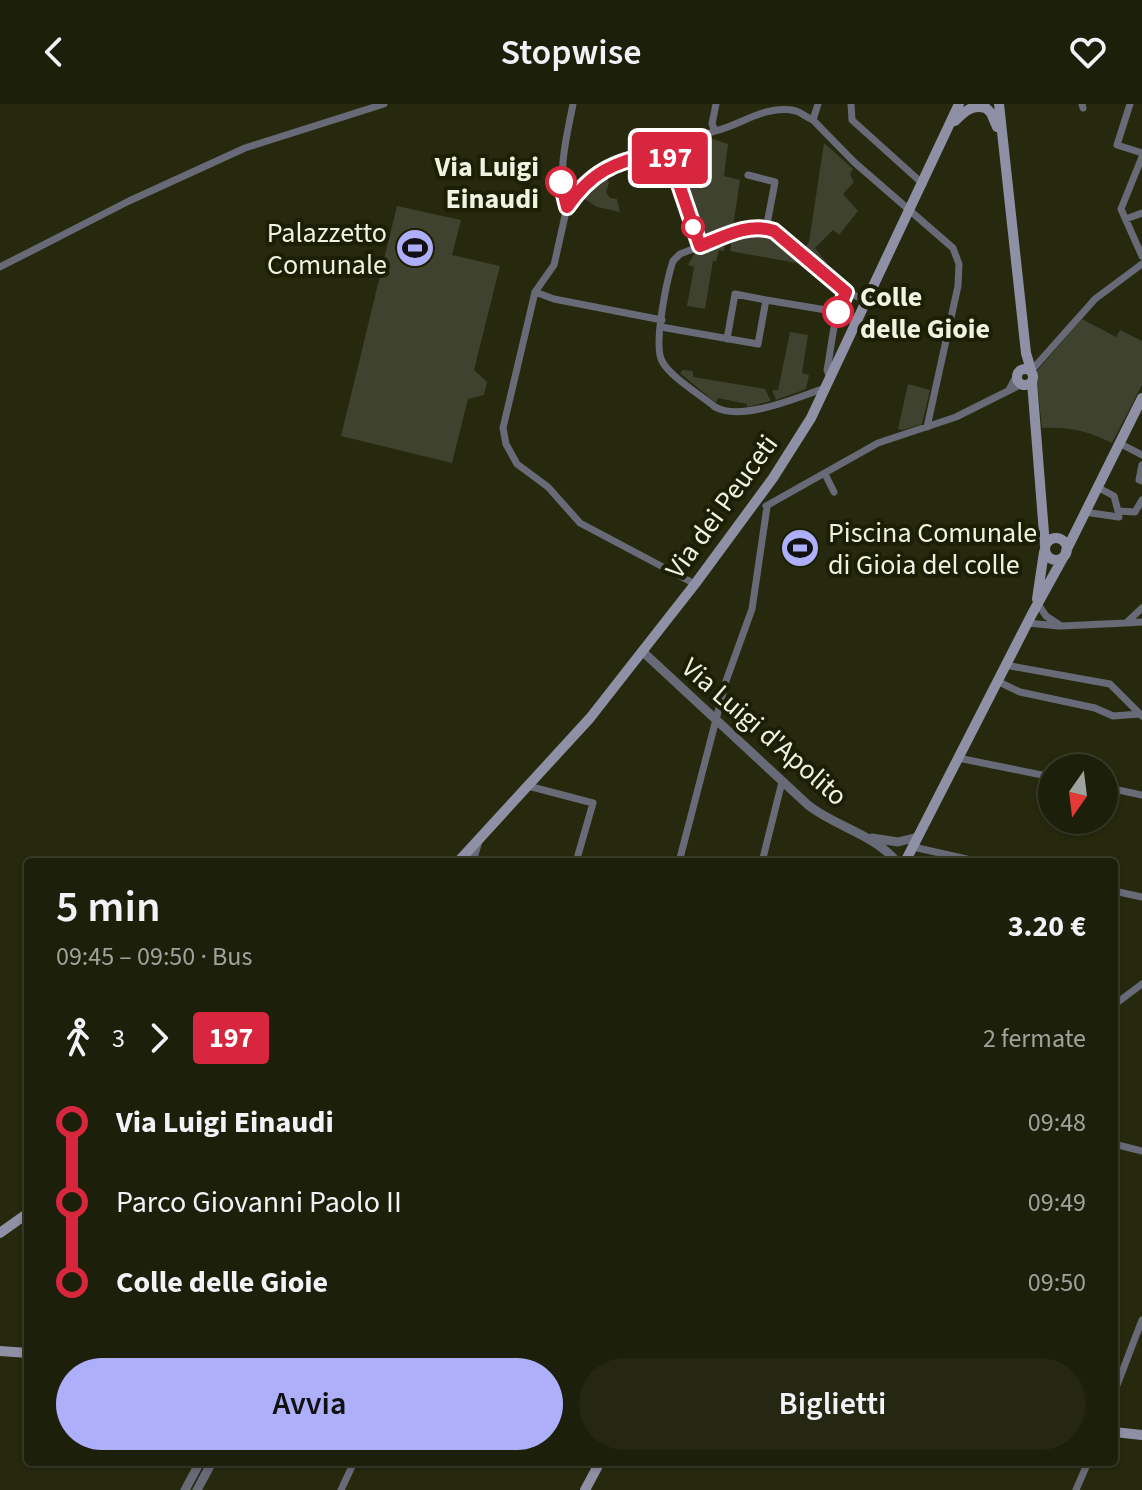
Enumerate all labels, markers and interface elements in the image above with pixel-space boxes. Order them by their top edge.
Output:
text: Stopwise [500,27,642,78]
icon: back [32,30,76,74]
icon: heart [1066,30,1110,74]
line badge: 197 [624,132,716,184]
text: 197 [648,138,692,178]
place label: Via Luigi Einaudi [434,147,539,219]
marker: Via Luigi Einaudi [546,167,576,197]
place label: Palazzetto Comunale [267,213,387,285]
unlabelled marker [682,216,704,238]
sports icon: Palazzetto Comunale [394,227,436,269]
place label: Colle delle Gioie [860,277,990,349]
marker: Colle delle Gioie [823,297,853,327]
street label: Via dei Peuceti [656,426,788,587]
place label: Piscina Comunale di Gioia del colle [828,513,1037,585]
sports icon: Piscina Comunale di Gioia del colle [779,527,821,569]
street label: Via Luigi d'Apolito [673,648,856,815]
north arrow [1038,754,1118,834]
map controls [1038,754,1118,834]
text: 5 min [56,876,161,939]
text: 3.20 € [1008,905,1086,948]
text: 09:45 – 09:50 · Bus [56,938,252,975]
icon: walk [56,1016,100,1060]
icon: forward [137,1016,181,1060]
text: 197 [209,1018,253,1058]
text: 3 [112,1020,125,1057]
text: 2 fermate [983,1020,1086,1057]
text: Via Luigi Einaudi [116,1101,334,1144]
text: 09:48 [1028,1104,1086,1141]
text: Parco Giovanni Paolo II [116,1181,402,1224]
text: 09:49 [1028,1184,1086,1221]
text: Colle delle Gioie [116,1261,328,1304]
text: 09:50 [1028,1264,1086,1301]
button: Avvia [56,1358,563,1450]
button: Biglietti [579,1358,1086,1450]

